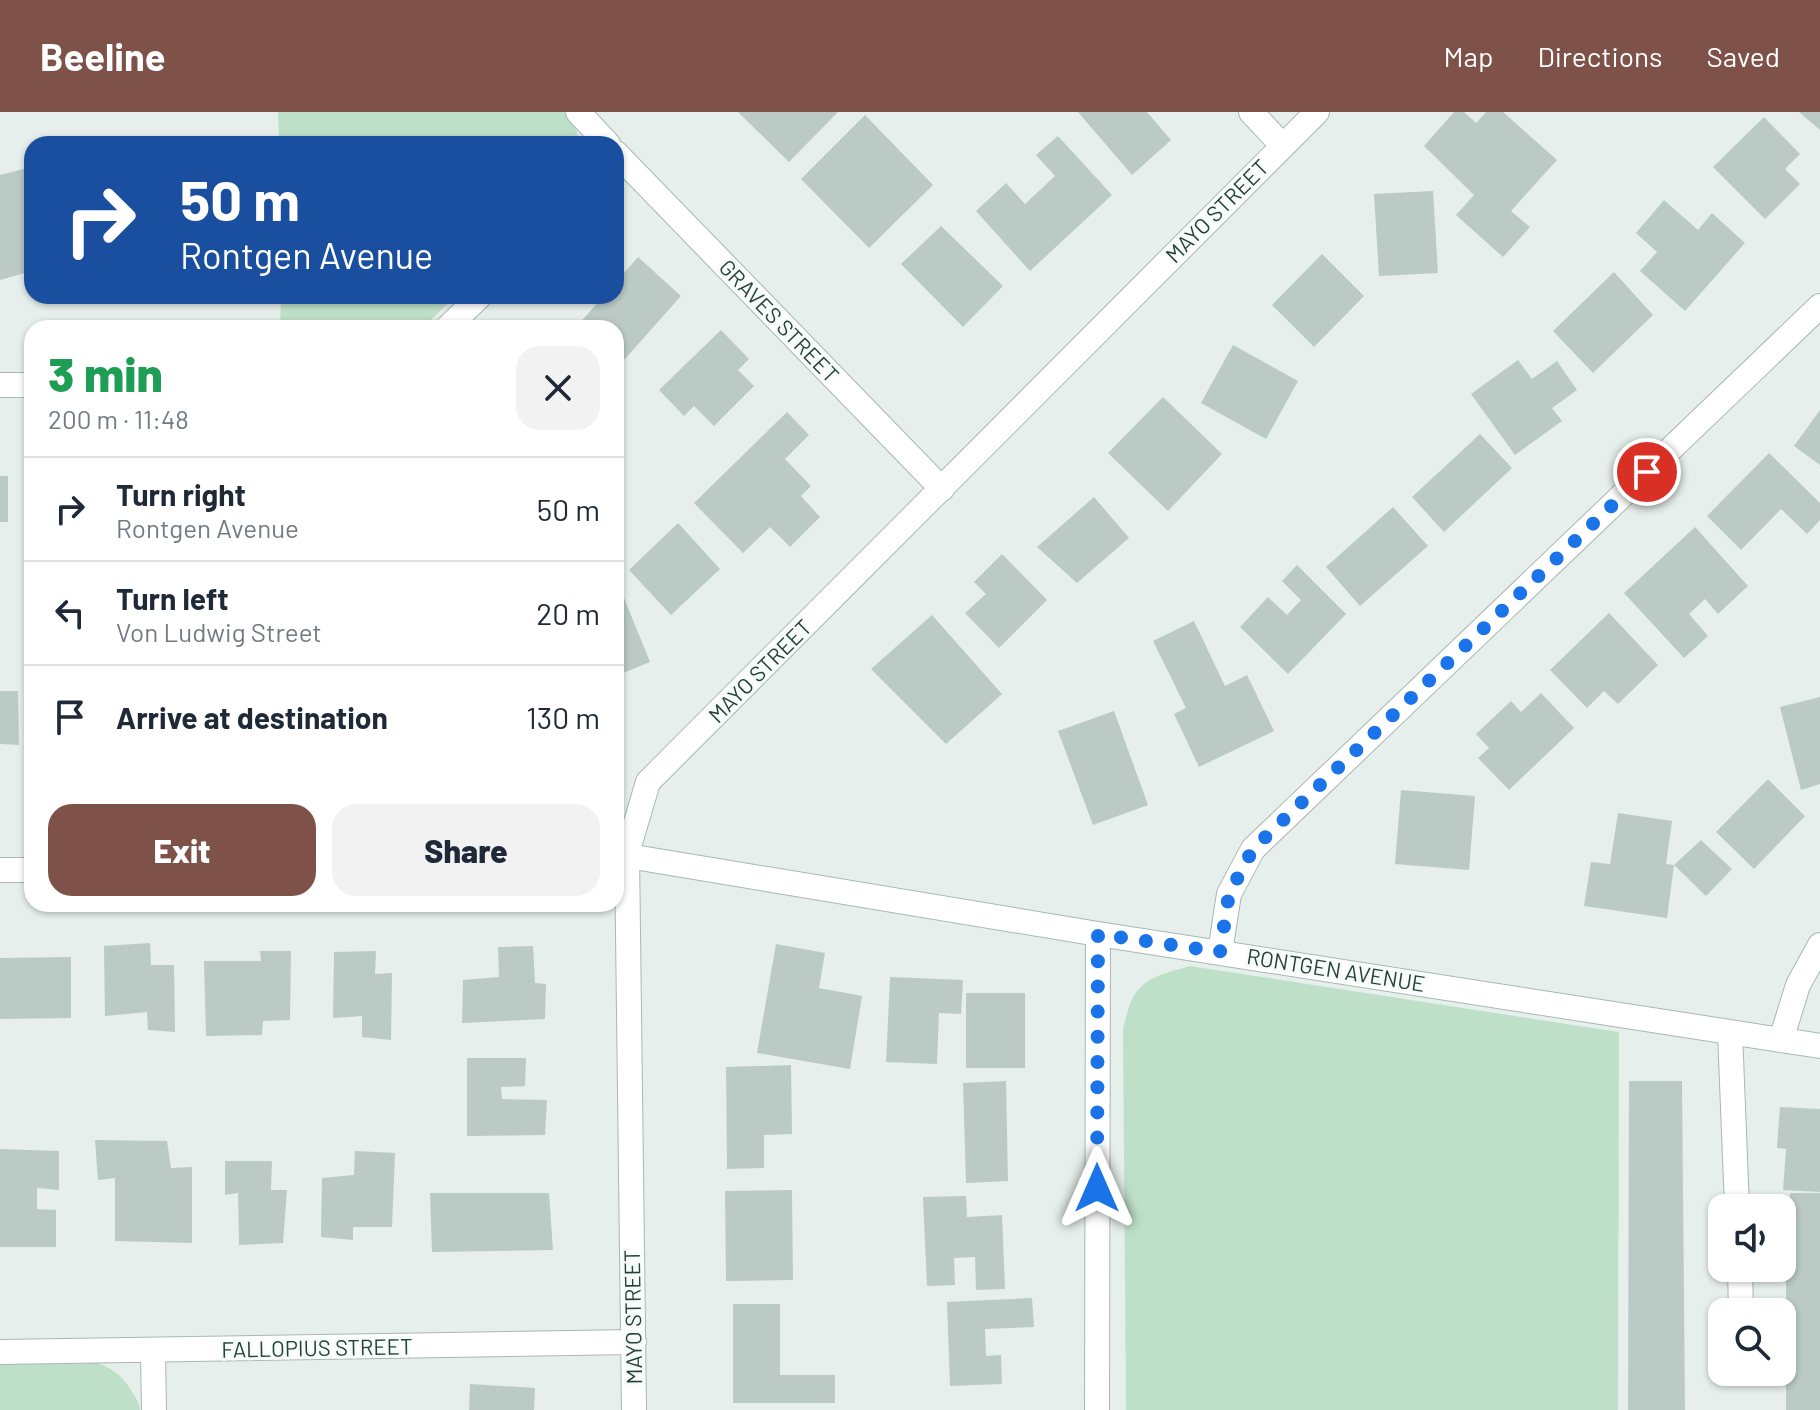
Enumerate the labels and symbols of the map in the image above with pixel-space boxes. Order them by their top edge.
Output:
street label: MAYO STREET [1159,153,1273,267]
street label: GRAVES STREET [715,253,845,387]
pin [1613,438,1681,506]
street label: MAYO STREET [702,613,816,727]
street label: RONTGEN AVENUE [1245,942,1427,996]
position arrow [1055,1146,1139,1230]
street label: MAYO STREET [618,1249,646,1385]
street label: FALLOPIUS STREET [221,1332,413,1362]

